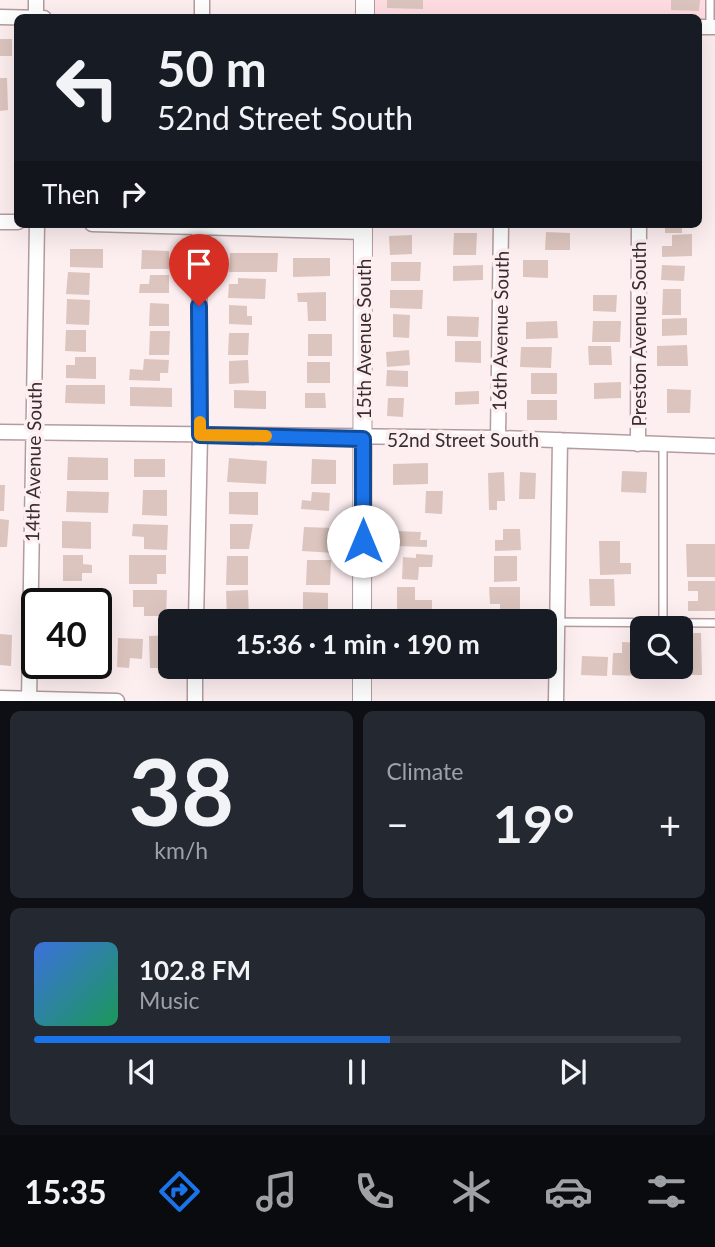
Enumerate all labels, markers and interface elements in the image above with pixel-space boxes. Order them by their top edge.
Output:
text: 50 m [157,39,267,97]
icon: left [42,42,133,133]
text: 52nd Street South [157,98,413,137]
icon: right [114,175,152,213]
text: Then [42,178,100,210]
pin [169,234,229,306]
street label: Preston Avenue South [627,241,650,427]
icon: arrive [180,245,218,283]
street label: 16th Avenue South [487,251,513,411]
street label: 15th Avenue South [352,259,375,419]
street label: 14th Avenue South [20,382,46,542]
street label: 52nd Street South [387,428,539,451]
position arrow [326,504,400,578]
speed limit sign: 40 [21,588,112,679]
map controls [630,616,693,679]
button: search [630,616,693,679]
text: 15:36 · 1 min · 190 m [235,628,480,660]
text: 38 [128,736,234,845]
text: Climate [387,757,463,785]
text: 19° [493,792,575,854]
text: − [387,801,409,847]
text: + [659,801,681,847]
text: km/h [154,836,208,864]
text: 102.8 FM [139,954,251,986]
text: Music [139,986,199,1014]
icon: previous [123,1053,161,1091]
icon: pause [338,1053,376,1091]
icon: next [554,1053,592,1091]
icon: directions [155,1167,204,1216]
icon: music [252,1167,301,1216]
icon: phone [350,1167,399,1216]
icon: climate [447,1167,496,1216]
icon: car [544,1167,593,1216]
icon: filters [642,1167,691,1216]
text: 15:35 [24,1172,107,1211]

